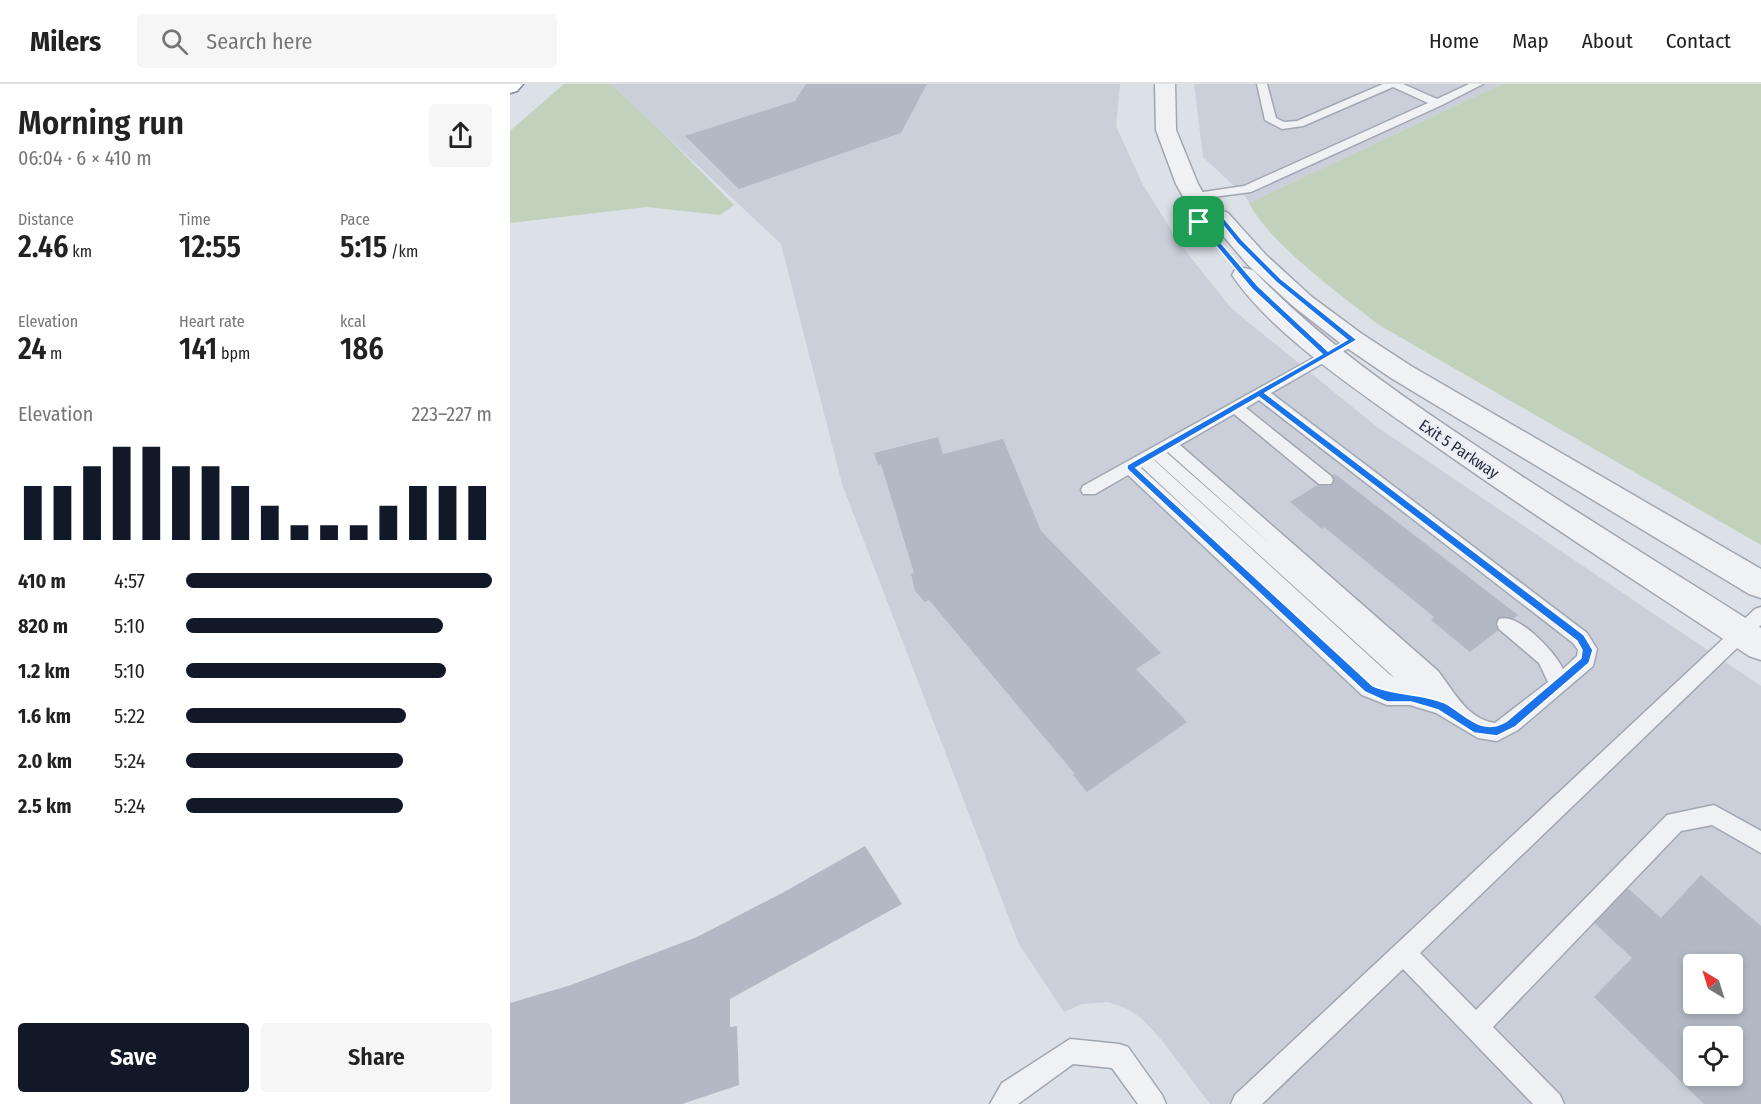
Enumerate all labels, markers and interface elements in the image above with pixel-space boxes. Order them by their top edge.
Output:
search box [137,14,557,68]
text: Milers [30,25,101,58]
icon: search [158,25,191,58]
text: Search here [206,28,312,55]
text: Home [1429,28,1479,54]
text: Map [1512,28,1549,54]
text: About [1582,28,1633,54]
text: Contact [1666,28,1731,54]
text: Morning run [18,103,184,143]
button: share [429,104,492,167]
text: 06:04 · 6 × 410 m [18,146,152,170]
pin [1173,196,1224,247]
icon: arrive [1182,205,1215,238]
text: Distance [18,210,74,229]
text: Time [179,210,211,229]
text: Pace [340,210,370,229]
text: 2.46 [18,229,69,265]
text: 12:55 [179,229,241,265]
text: 5:15 [340,229,387,265]
text: km [69,242,92,261]
text: /km [387,242,418,261]
text: Elevation [18,312,78,331]
text: Heart rate [179,312,245,331]
text: kcal [340,312,366,331]
text: 24 [18,331,46,367]
text: 141 [179,331,217,367]
text: 186 [340,331,384,367]
text: m [46,344,62,363]
text: bpm [217,344,250,363]
text: Elevation [18,402,93,426]
text: 223–227 m [411,402,492,426]
street label: Exit 5 Parkway [1416,415,1503,483]
text: 410 m [18,569,66,593]
text: 4:57 [114,569,145,593]
text: 820 m [18,614,68,638]
text: 5:10 [114,614,145,638]
text: 1.2 km [18,659,70,683]
text: 5:10 [114,659,145,683]
text: 1.6 km [18,704,71,728]
text: 5:22 [114,704,145,728]
text: 2.0 km [18,749,72,773]
text: 5:24 [114,749,146,773]
text: 2.5 km [18,794,71,818]
text: 5:24 [114,794,146,818]
north arrow [1683,954,1743,1014]
map controls [1683,954,1743,1086]
button: Save [18,1023,249,1092]
button: Share [261,1023,492,1092]
button: locate [1683,1026,1743,1086]

